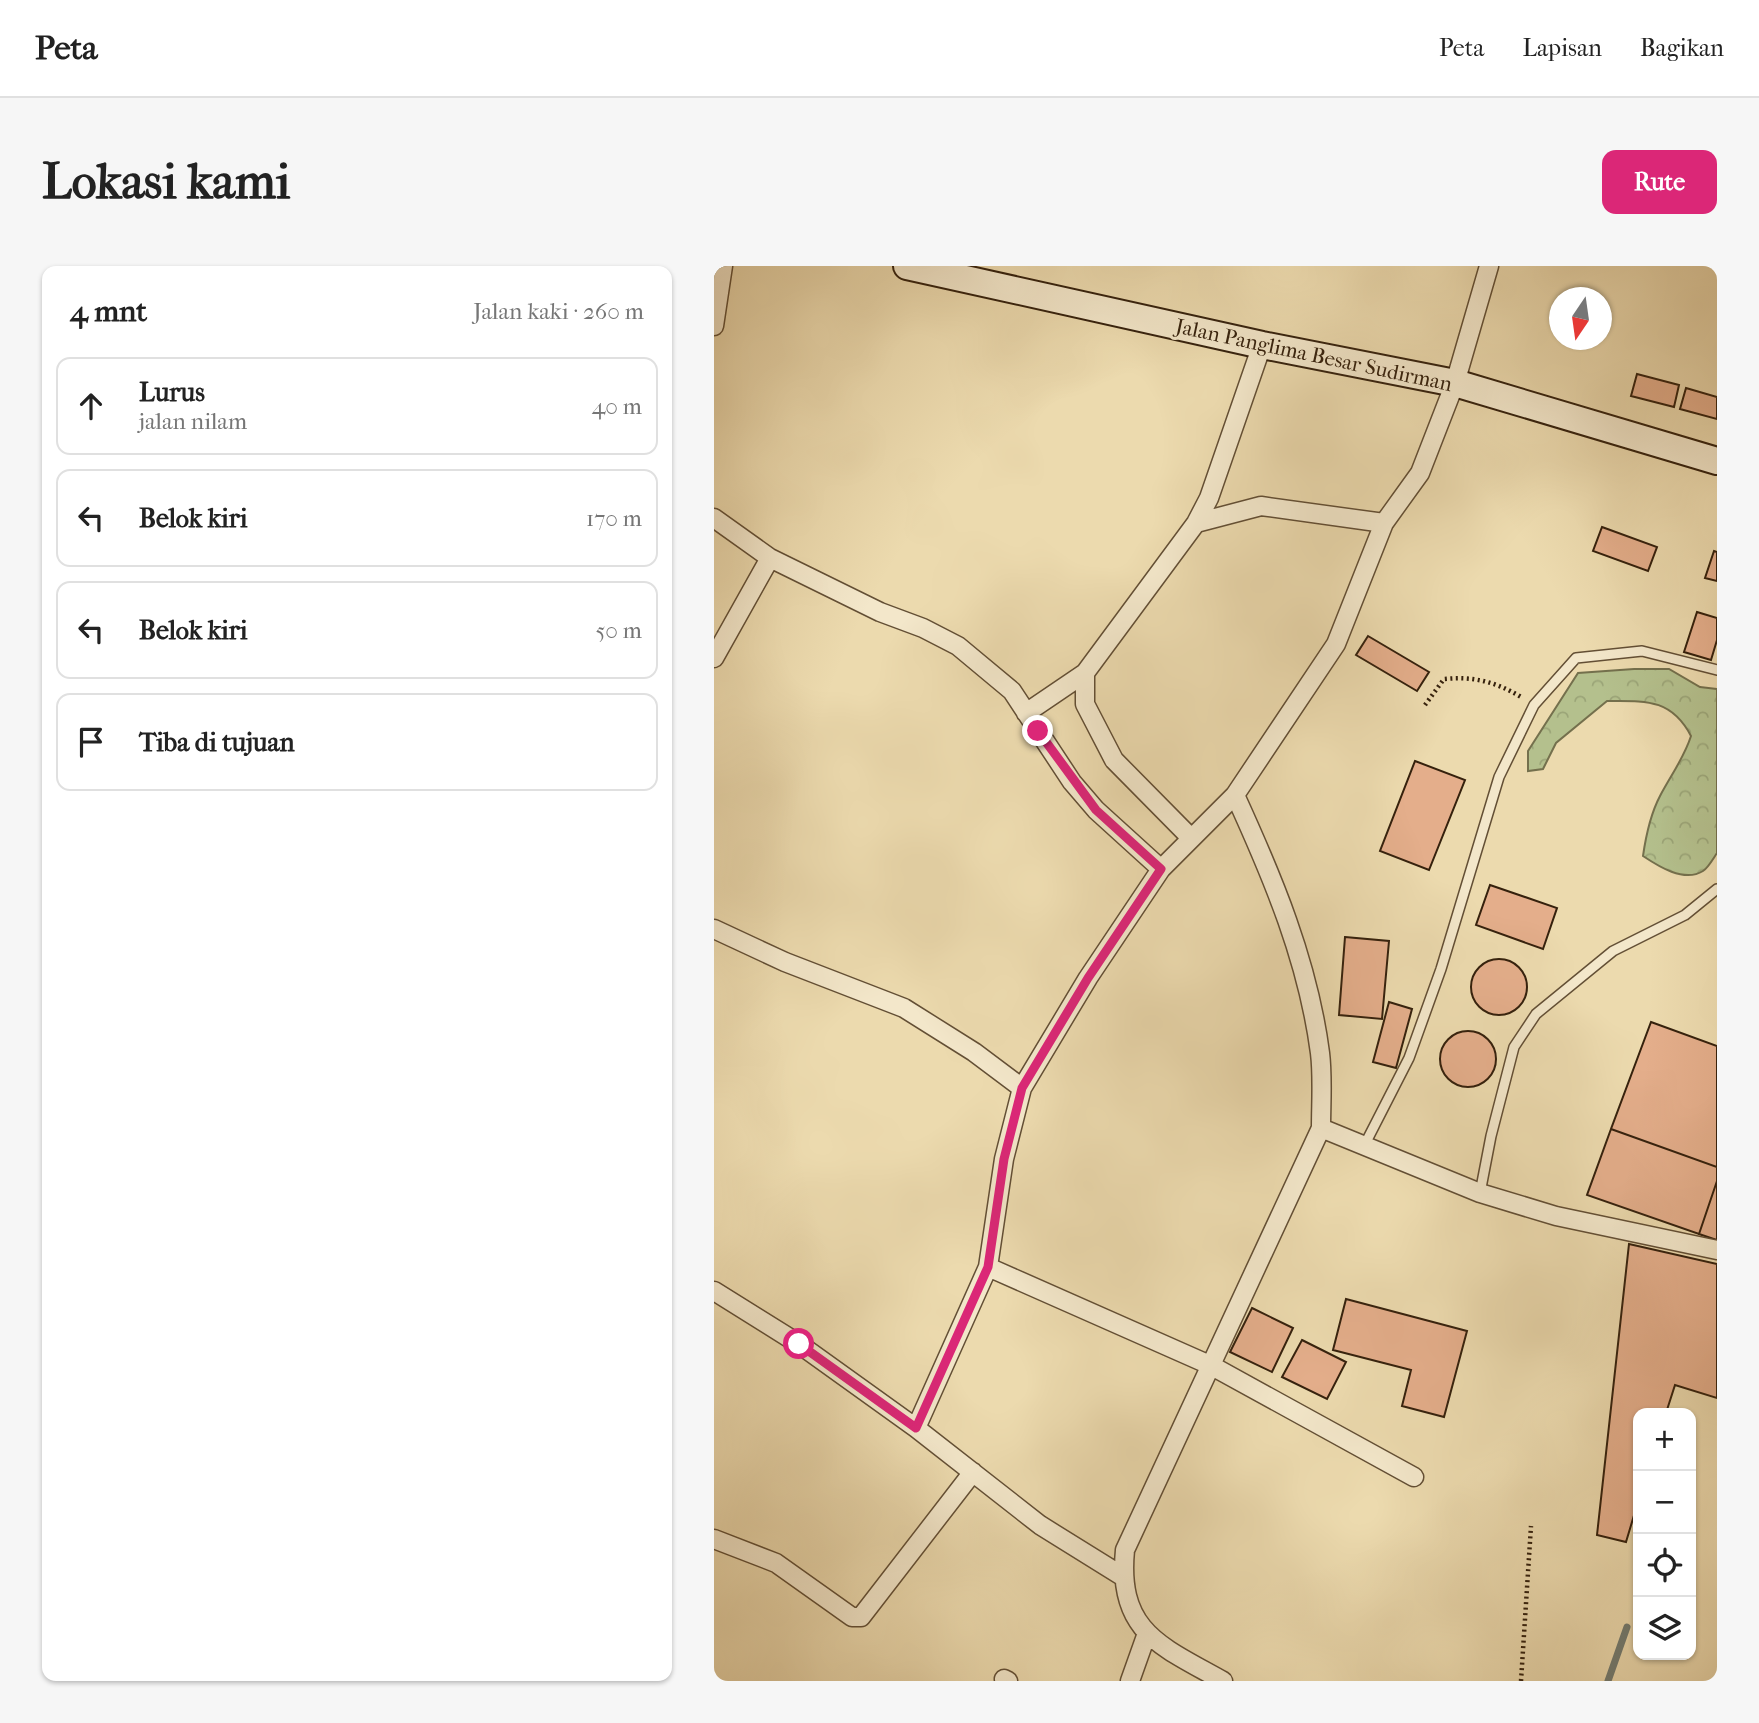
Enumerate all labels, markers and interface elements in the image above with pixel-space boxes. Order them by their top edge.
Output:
text: Peta [35,29,98,68]
text: Peta [1439,34,1484,62]
text: Lapisan [1522,34,1602,62]
text: Bagikan [1640,34,1724,62]
button: Rute [1602,150,1717,214]
text: Lokasi kami [42,153,290,211]
north arrow [1549,287,1612,350]
text: 4 mnt [70,294,147,329]
text: Jalan kaki · 260 m [473,298,644,325]
street label: Jalan Panglima Besar Sudirman [1172,314,1454,396]
text: Lurus [139,377,205,408]
icon: ahead [72,387,110,425]
text: 40 m [592,393,642,420]
text: jalan nilam [139,408,247,435]
icon: left [72,499,110,537]
text: Belok kiri [139,503,247,534]
text: 170 m [586,505,642,532]
icon: left [72,611,110,649]
text: Belok kiri [139,615,247,646]
text: 50 m [595,617,642,644]
route end [1022,715,1053,746]
icon: arrive [72,723,110,761]
text: Tiba di tujuan [139,727,295,758]
route start [783,1328,814,1359]
map controls [1633,1408,1696,1660]
button: + [1633,1408,1696,1471]
button: − [1633,1471,1696,1534]
button: locate [1633,1534,1696,1597]
button: layers [1633,1597,1696,1660]

